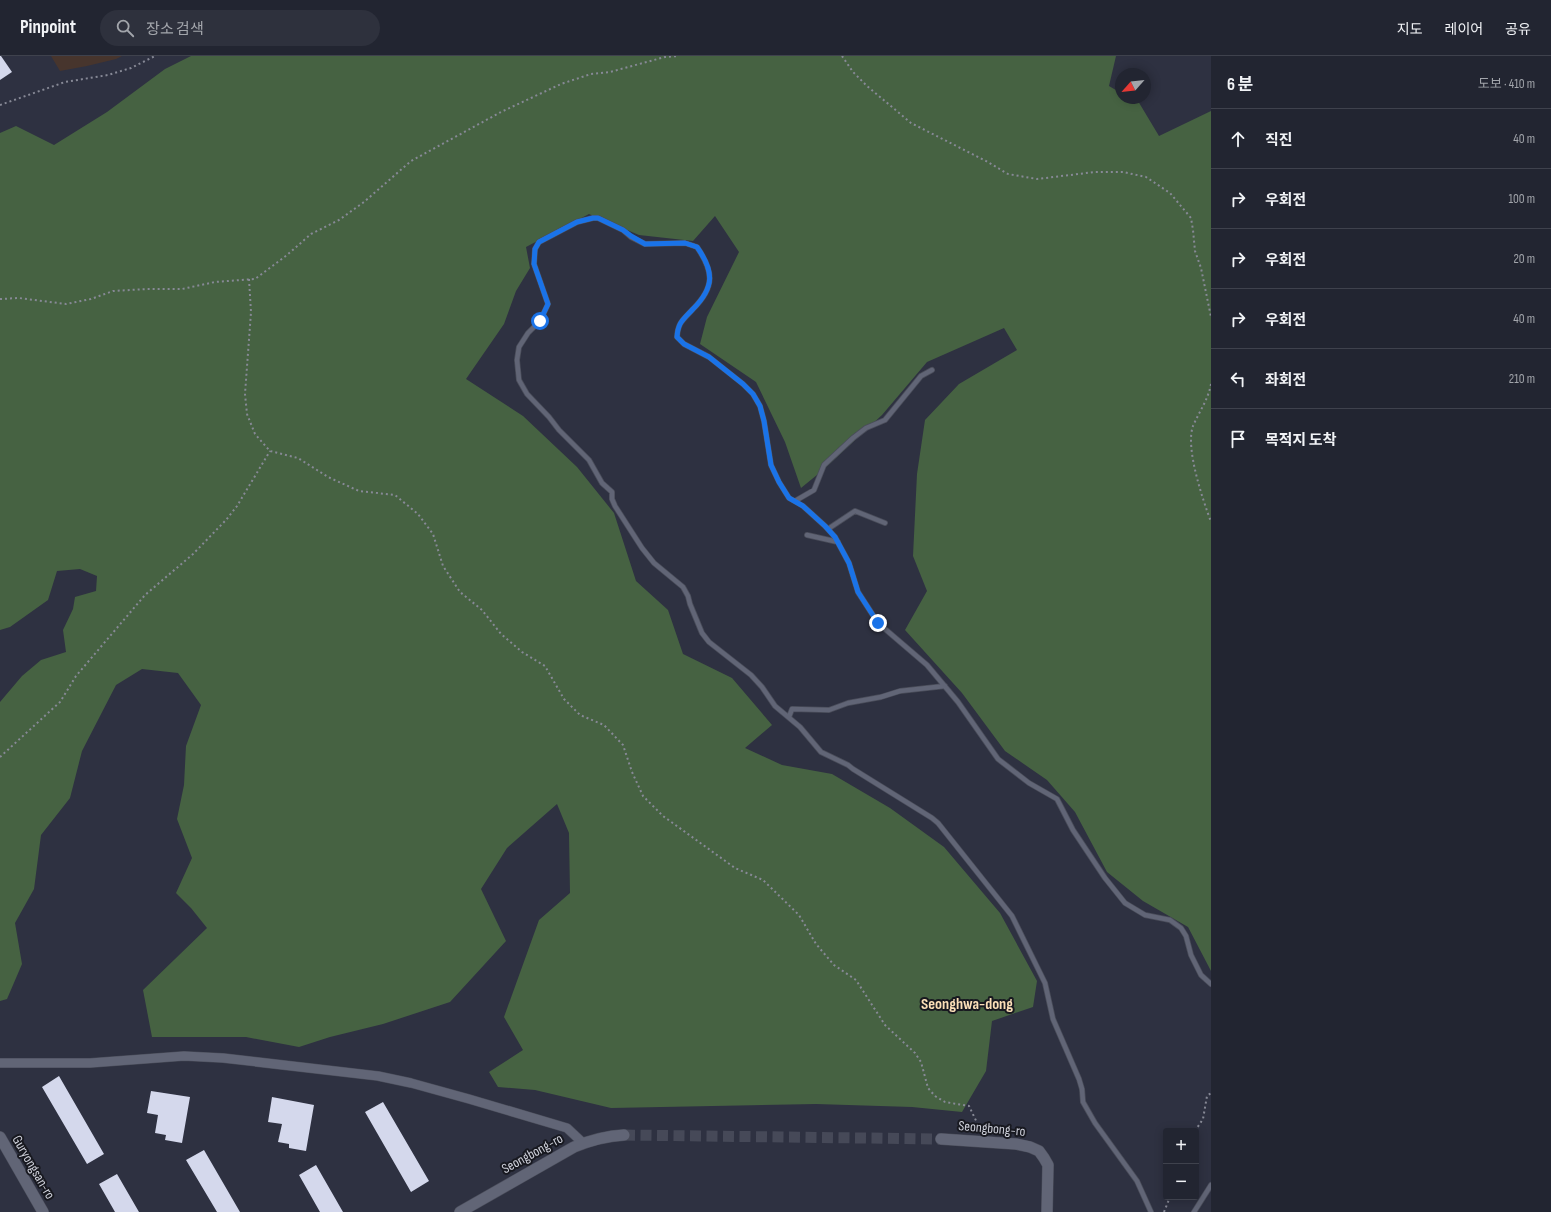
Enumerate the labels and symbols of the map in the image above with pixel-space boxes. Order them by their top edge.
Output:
north arrow [1115,68,1151,104]
route start [531,312,549,330]
route end [869,614,887,632]
district label: Seonghwa-dong [921,995,1013,1014]
street label: Seongbong-ro [958,1117,1026,1140]
street label: Seongbong-ro [499,1130,566,1177]
street label: Guryongsan-ro [9,1132,59,1202]

